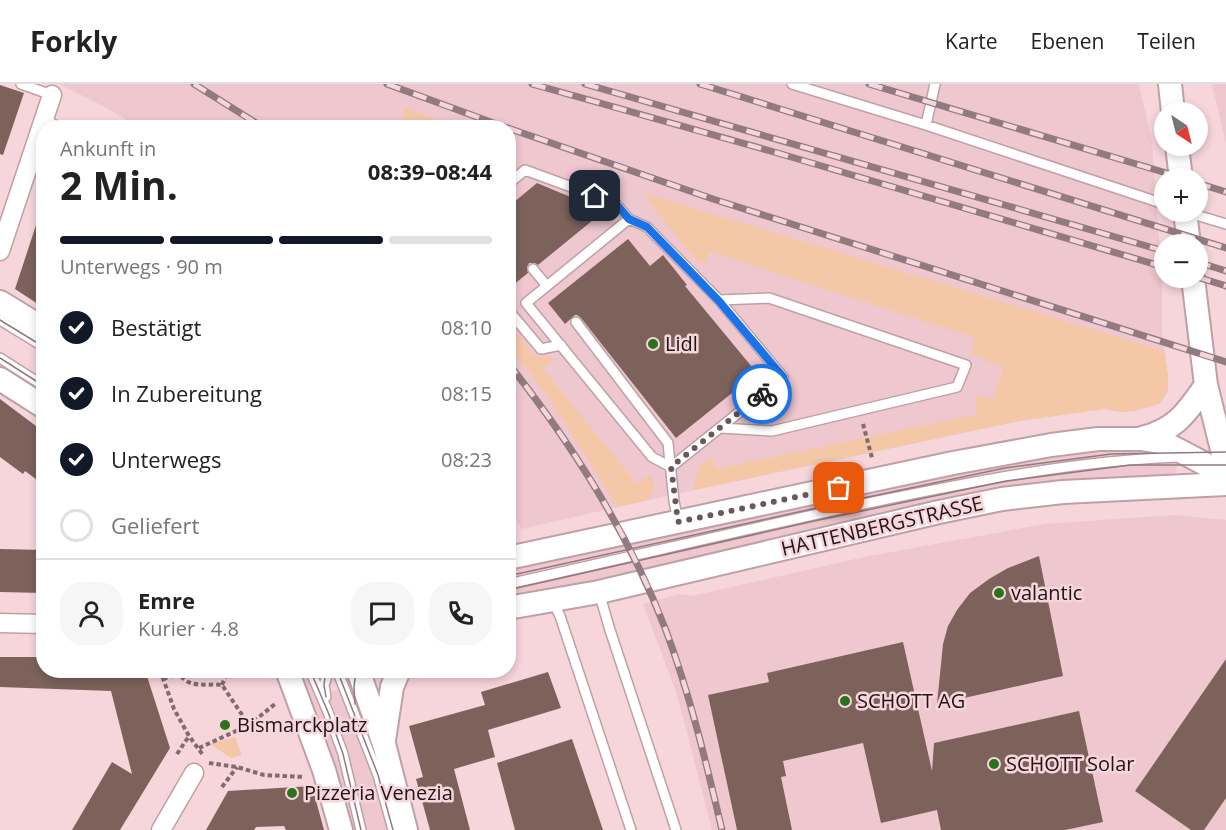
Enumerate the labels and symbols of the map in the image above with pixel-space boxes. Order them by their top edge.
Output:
north arrow [1154,102,1208,156]
pin [569,170,620,221]
place label: Lidl [665,330,698,357]
marker: Lidl [646,337,660,351]
courier [732,364,792,424]
pin [813,462,864,513]
street label: HATTENBERGSTRASSE [778,489,986,562]
place label: valantic [1011,579,1082,606]
marker: valantic [992,586,1006,600]
place label: SCHOTT AG [857,687,965,714]
marker: SCHOTT AG [838,694,852,708]
place label: Bismarckplatz [237,711,367,738]
marker: Bismarckplatz [218,718,232,732]
place label: SCHOTT Solar [1006,750,1134,777]
marker: SCHOTT Solar [987,757,1001,771]
place label: Pizzeria Venezia [304,779,453,806]
marker: Pizzeria Venezia [285,786,299,800]

